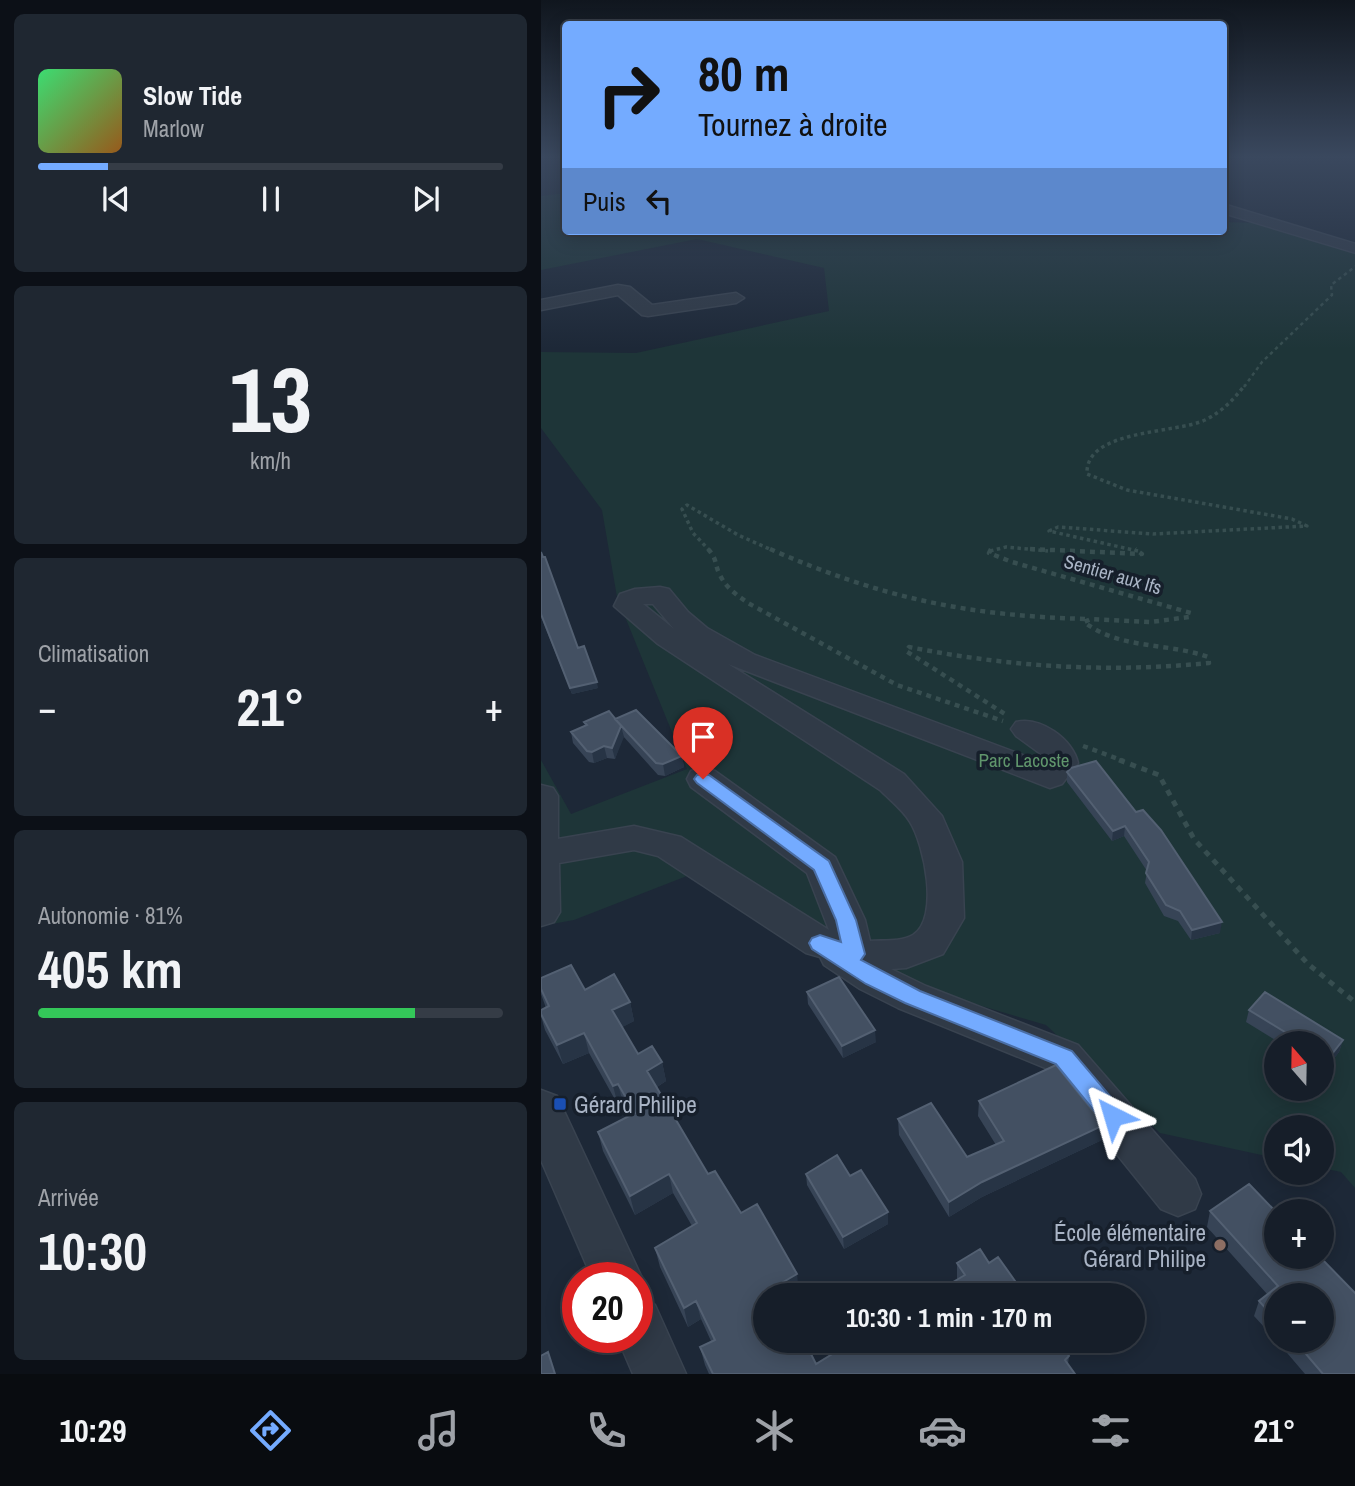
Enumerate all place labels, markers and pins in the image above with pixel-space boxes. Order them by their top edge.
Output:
pin [673,707,733,779]
place label: Gérard Philipe [574,1089,697,1120]
marker: Gérard Philipe [552,1096,568,1112]
place label: École élémentaire Gérard Philipe [1054,1217,1206,1274]
marker: École élémentaire Gérard Philipe [1212,1237,1228,1253]

